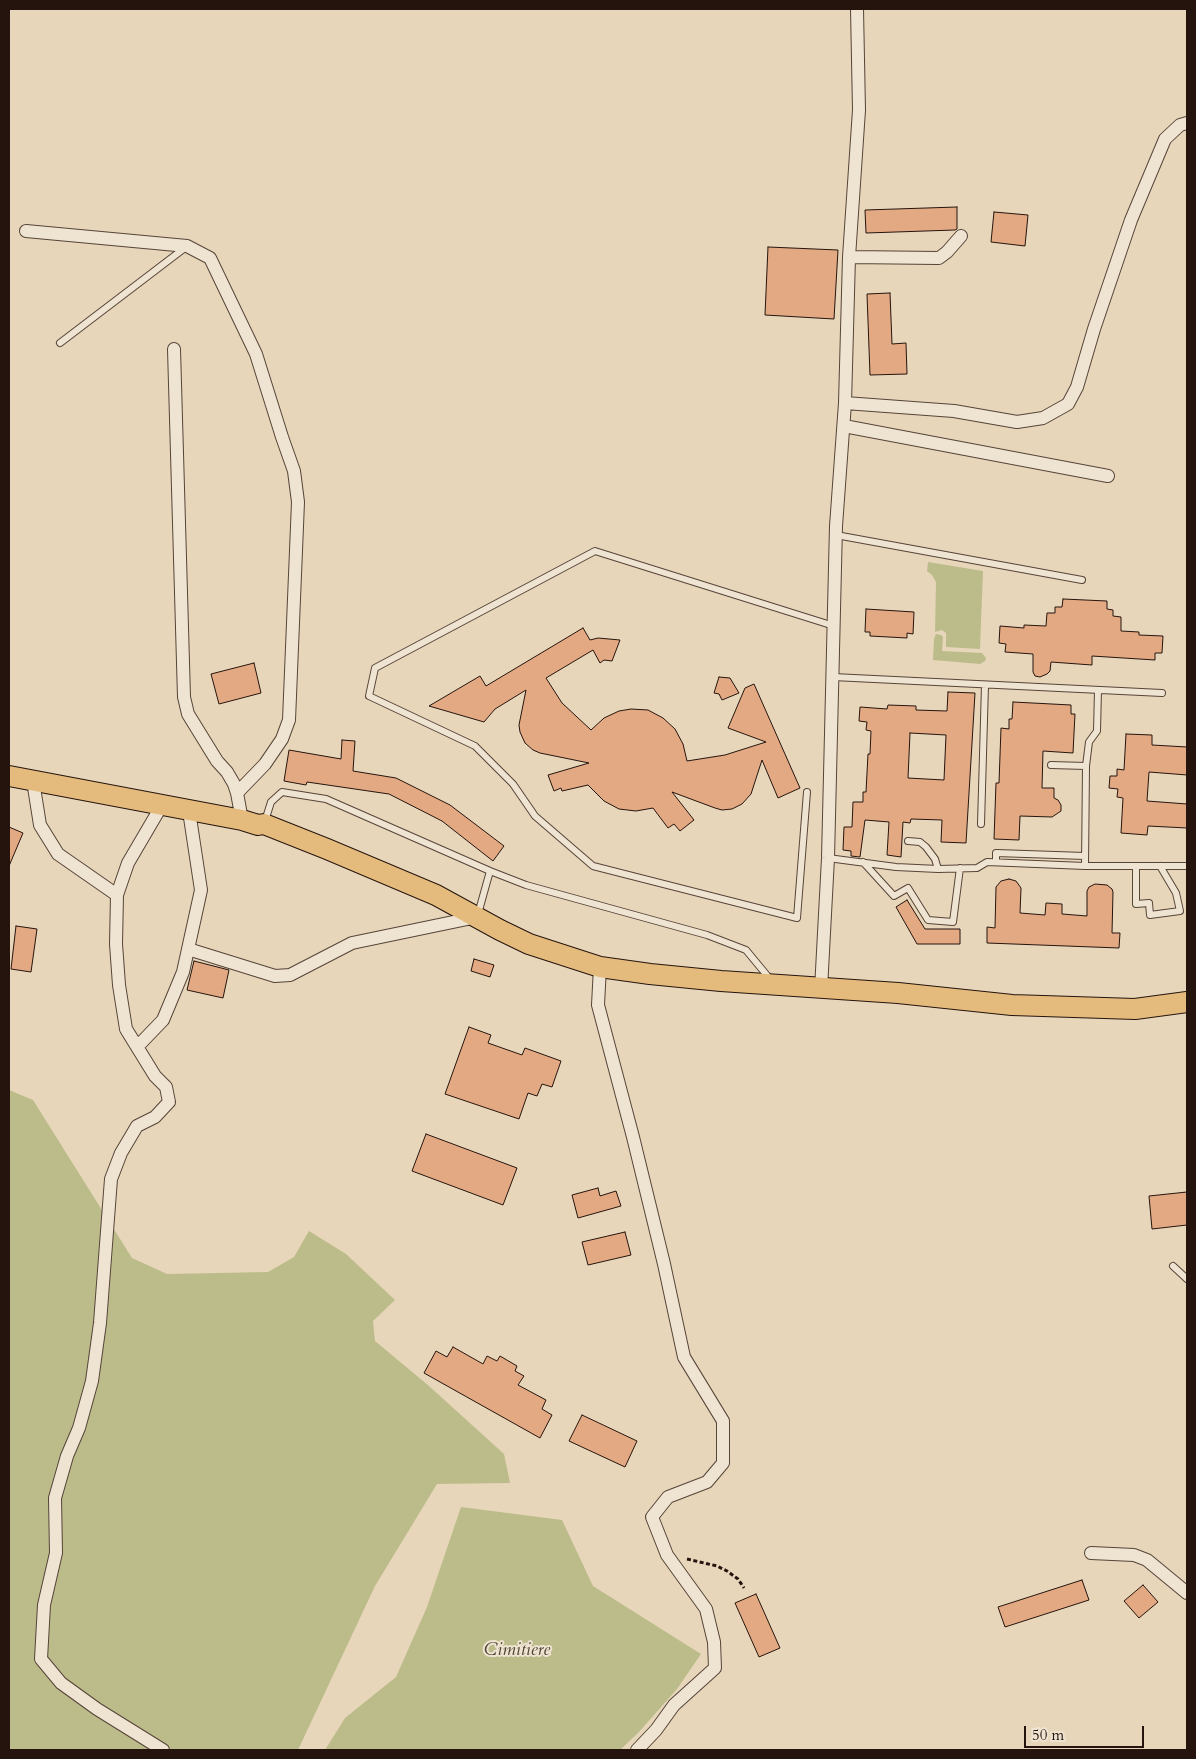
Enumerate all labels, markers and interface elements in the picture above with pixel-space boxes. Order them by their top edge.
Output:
park label: Cimitiere [484,1640,550,1662]
scale bar [1026,1716,1146,1748]
text: 50 m [1032,1725,1064,1745]

